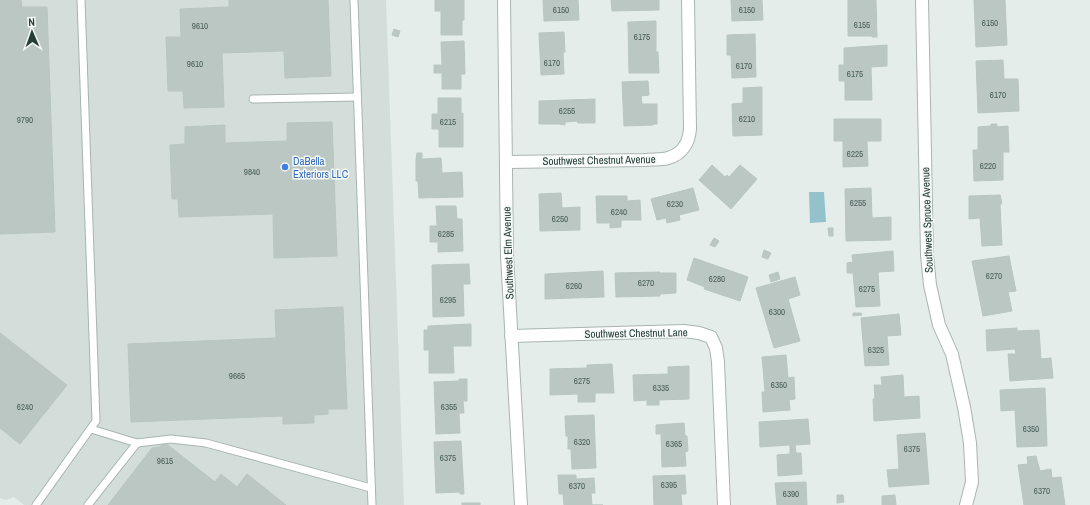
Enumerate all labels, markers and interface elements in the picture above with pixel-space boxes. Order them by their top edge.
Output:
house number: 6150 [553,4,569,16]
house number: 6150 [739,4,755,16]
north arrow [12,12,52,52]
text: N [28,15,35,29]
house number: 6150 [982,17,998,29]
house number: 6155 [854,19,870,31]
house number: 9610 [192,20,208,32]
house number: 6175 [634,31,650,43]
house number: 6170 [544,57,560,69]
house number: 9610 [187,58,203,70]
house number: 6170 [736,60,752,72]
house number: 6175 [847,68,863,80]
house number: 6170 [990,89,1006,101]
house number: 6255 [559,105,575,117]
house number: 6210 [739,113,755,125]
house number: 9790 [17,114,33,126]
house number: 6215 [440,116,456,128]
house number: 6225 [847,148,863,160]
street label: Southwest Chestnut Avenue [542,152,656,168]
place label: DaBella Exteriors LLC [293,154,349,181]
house number: 6220 [980,160,996,172]
marker: DaBella Exteriors LLC [280,162,290,172]
house number: 9840 [244,166,260,178]
street label: Southwest Spruce Avenue [918,167,936,273]
house number: 6255 [850,197,866,209]
house number: 6230 [667,198,683,210]
street label: Southwest Elm Avenue [499,206,517,300]
house number: 6240 [611,206,627,218]
house number: 6250 [552,213,568,225]
house number: 6285 [438,228,454,240]
house number: 6270 [986,270,1002,282]
house number: 6280 [709,273,725,285]
house number: 6270 [638,277,654,289]
house number: 6260 [566,280,582,292]
house number: 6275 [859,283,875,295]
house number: 6295 [440,294,456,306]
house number: 6300 [769,306,785,318]
street label: Southwest Chestnut Lane [584,325,688,341]
house number: 6325 [868,344,884,356]
house number: 9665 [229,370,245,382]
house number: 6275 [574,375,590,387]
house number: 6350 [771,379,787,391]
house number: 6335 [653,382,669,394]
house number: 6240 [17,401,33,413]
house number: 6355 [441,401,457,413]
house number: 6350 [1023,423,1039,435]
house number: 6320 [574,436,590,448]
house number: 6365 [666,438,682,450]
house number: 6375 [904,443,920,455]
house number: 6375 [440,452,456,464]
house number: 9615 [157,455,173,467]
house number: 6395 [661,479,677,491]
house number: 6370 [569,480,585,492]
house number: 6370 [1034,485,1050,497]
house number: 6390 [783,488,799,500]

